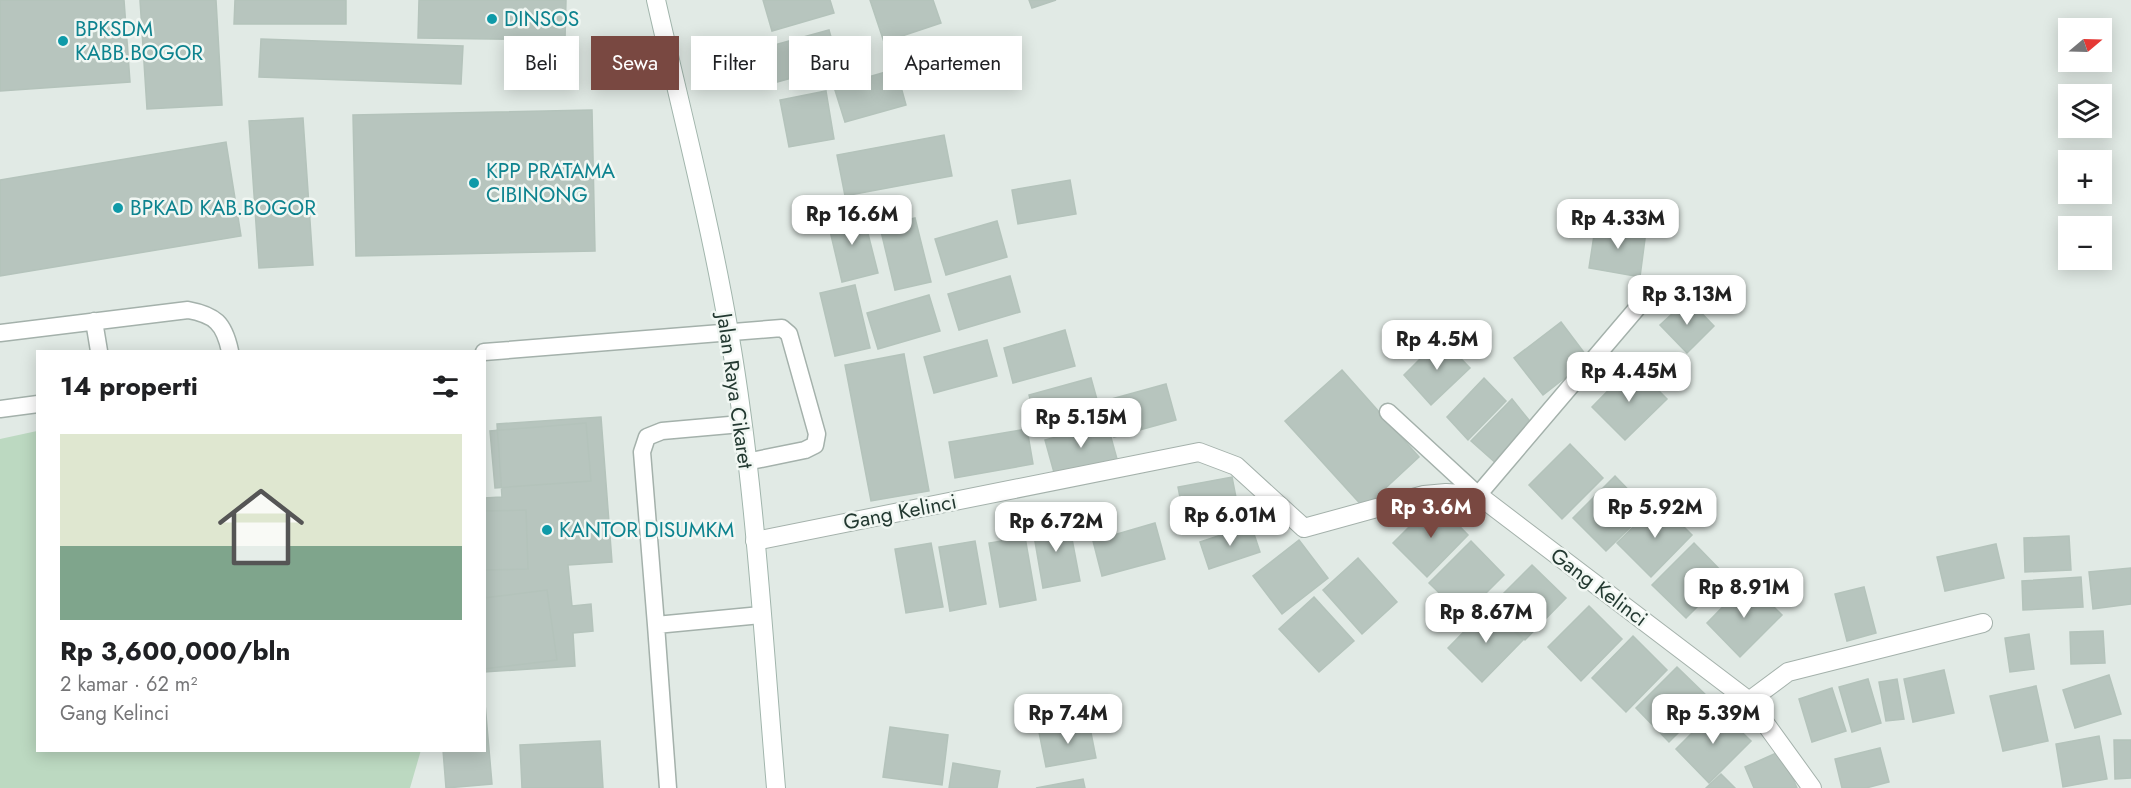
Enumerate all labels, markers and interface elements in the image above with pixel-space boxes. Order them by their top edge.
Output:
place label: DINSOS [504,4,579,34]
marker: DINSOS [485,12,499,26]
place label: BPKSDM KABB.BOGOR [75,14,203,68]
north arrow [2058,18,2112,72]
map controls [2058,18,2112,270]
marker: BPKSDM KABB.BOGOR [56,34,70,48]
chip: Beli [504,36,579,90]
chip: Sewa [591,36,679,90]
chip: Filter [691,36,777,90]
chip: Baru [789,36,871,90]
chip: Apartemen [883,36,1022,90]
button: layers [2058,84,2112,138]
button: + [2058,150,2112,204]
place label: KPP PRATAMA CIBINONG [486,156,615,210]
marker: KPP PRATAMA CIBINONG [467,176,481,190]
place label: BPKAD KAB.BOGOR [130,193,316,223]
pin: Rp 16.6M [790,195,914,246]
pin: Rp 4.33M [1556,199,1680,250]
text: Rp 16.6M [806,200,898,229]
marker: BPKAD KAB.BOGOR [111,201,125,215]
text: Rp 4.33M [1571,204,1665,233]
button: − [2058,216,2112,270]
pin: Rp 3.13M [1625,275,1749,326]
text: Rp 3.13M [1642,280,1732,309]
street label: Jalan Raya Cikaret [709,308,761,471]
pin: Rp 4.5M [1382,320,1492,371]
text: Rp 4.5M [1396,325,1478,354]
pin: Rp 4.45M [1567,352,1691,403]
text: Rp 4.45M [1581,357,1677,386]
text: 14 properti [60,367,198,405]
icon: filters [429,370,462,403]
pin: Rp 5.15M [1019,398,1143,449]
text: Rp 5.15M [1035,403,1127,432]
icon: home [207,473,315,581]
street label: Gang Kelinci [841,486,959,538]
pin: Rp 3.6M [1376,488,1486,539]
pin: Rp 5.92M [1593,488,1717,539]
text: Rp 3.6M [1390,493,1472,522]
text: Rp 5.92M [1608,493,1702,522]
pin: Rp 6.01M [1168,496,1292,547]
text: Rp 6.01M [1184,501,1276,530]
pin: Rp 6.72M [994,502,1118,553]
text: Rp 6.72M [1009,507,1103,536]
place label: KANTOR DISUMKM [559,515,734,545]
marker: KANTOR DISUMKM [540,523,554,537]
street label: Gang Kelinci [1544,541,1654,633]
pin: Rp 8.91M [1682,568,1806,619]
text: Rp 8.91M [1698,573,1790,602]
pin: Rp 8.67M [1424,593,1548,644]
text: Rp 8.67M [1439,598,1533,627]
text: Rp 3,600,000/bln [60,632,291,670]
text: 2 kamar · 62 m² [60,670,197,699]
pin: Rp 7.4M [1013,694,1123,745]
pin: Rp 5.39M [1651,694,1775,745]
text: Gang Kelinci [60,699,169,728]
text: Rp 7.4M [1028,699,1108,728]
text: Rp 5.39M [1666,699,1760,728]

